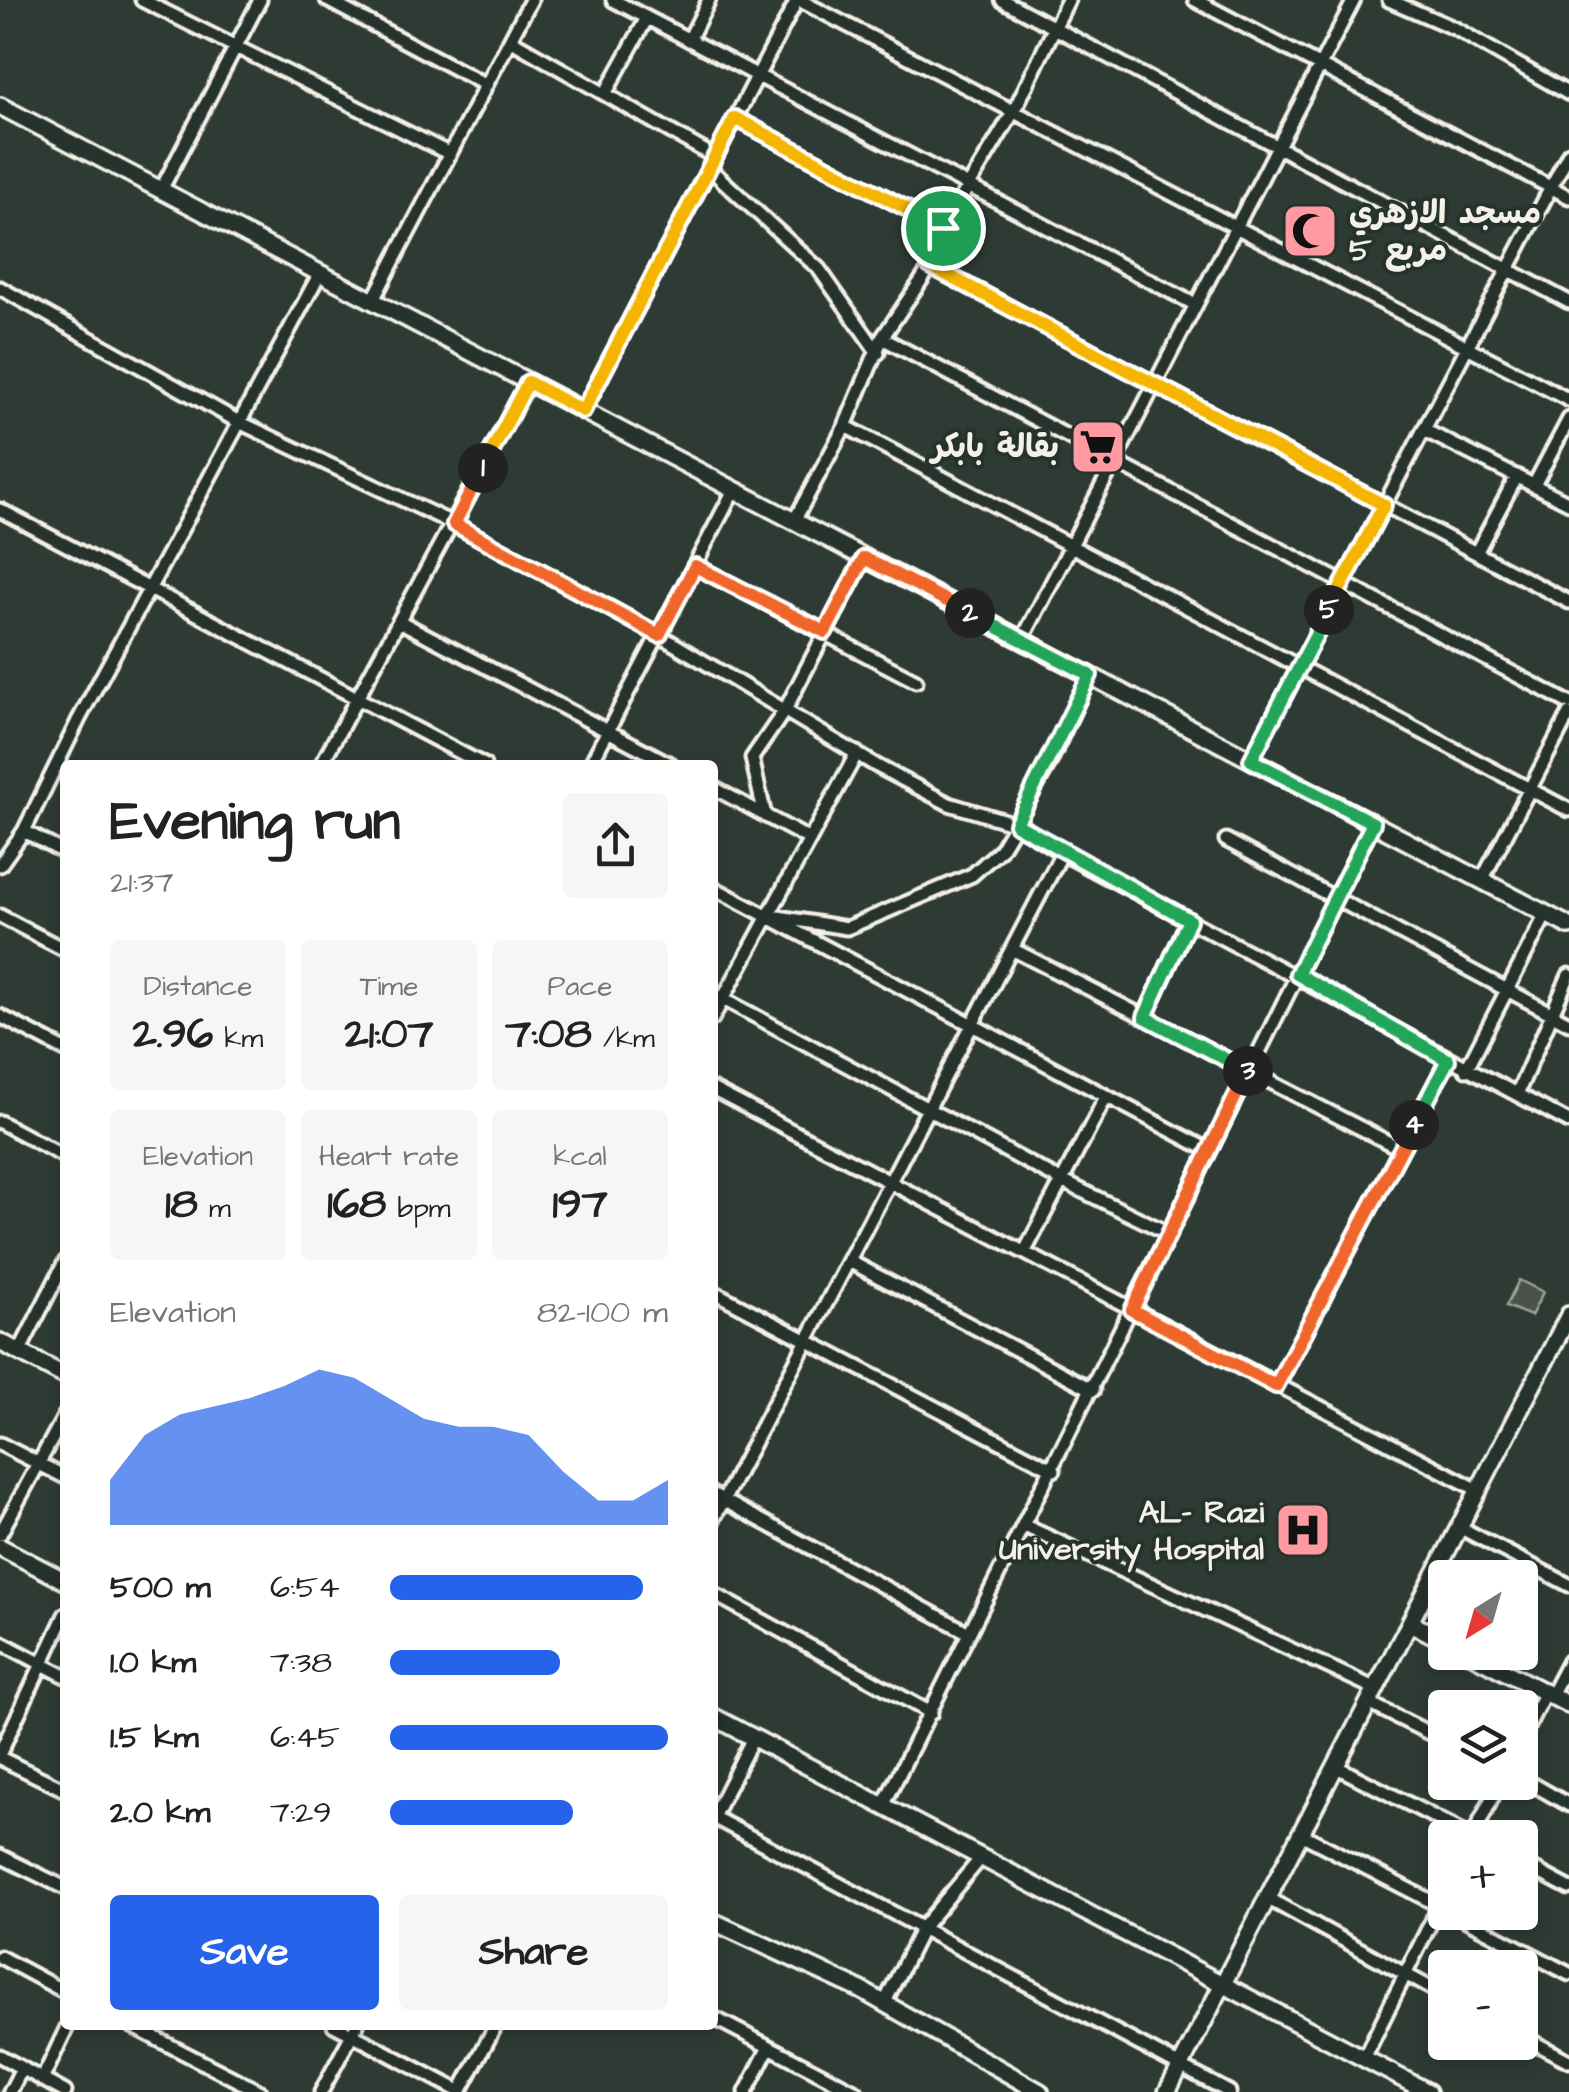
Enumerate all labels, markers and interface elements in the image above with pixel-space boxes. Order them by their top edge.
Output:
pin [901,186,986,271]
place label: مسجد الازهري مربع 5 [1349,191,1541,273]
icon: arrive [916,201,971,256]
mosque icon: مسجد الازهري مربع 5 [1280,201,1340,261]
supermarket icon: بقالة بابكر [1068,417,1128,477]
place label: بقالة بابكر [928,425,1059,470]
pin: 1 [458,443,508,493]
text: 1 [481,448,485,487]
pin: 5 [1304,585,1354,635]
pin: 2 [945,588,995,638]
text: 5 [1319,590,1339,629]
text: 2 [962,593,978,632]
text: Evening run [110,784,400,860]
button: share [563,793,668,898]
text: 21:37 [110,860,174,905]
text: Distance [144,967,252,1006]
text: Time [360,967,418,1006]
text: Pace [548,967,612,1006]
text: 2.96 [133,1006,213,1064]
text: 21:07 [345,1006,433,1064]
text: 7:08 [505,1006,592,1064]
text: km [213,1019,263,1058]
text: /km [592,1019,655,1058]
pin: 3 [1223,1046,1273,1096]
text: 3 [1241,1051,1255,1090]
pin: 4 [1389,1100,1439,1150]
text: 4 [1404,1105,1424,1144]
text: Elevation [143,1137,253,1176]
text: Heart rate [319,1137,459,1176]
text: kcal [553,1137,607,1176]
text: 18 [165,1176,198,1234]
text: 168 [327,1176,386,1234]
text: 197 [552,1176,608,1234]
text: m [198,1189,231,1228]
text: bpm [386,1189,451,1228]
text: Elevation [110,1290,236,1335]
text: 82–100 m [537,1290,668,1335]
place label: AL- Razi University Hospital [999,1490,1264,1573]
hospital icon: AL- Razi University Hospital [1273,1500,1333,1560]
north arrow [1428,1560,1538,1670]
map controls [1428,1560,1538,2060]
text: 500 m [110,1565,211,1610]
text: 6:54 [270,1565,340,1610]
text: 1.0 km [110,1640,196,1685]
text: 7:38 [270,1640,332,1685]
button: layers [1428,1690,1538,1800]
text: 1.5 km [110,1715,199,1760]
text: 6:45 [270,1715,340,1760]
text: 2.0 km [110,1790,210,1835]
text: 7:29 [270,1790,332,1835]
button: + [1428,1820,1538,1930]
button: Save [110,1895,379,2010]
button: Share [399,1895,668,2010]
button: − [1428,1950,1538,2060]

